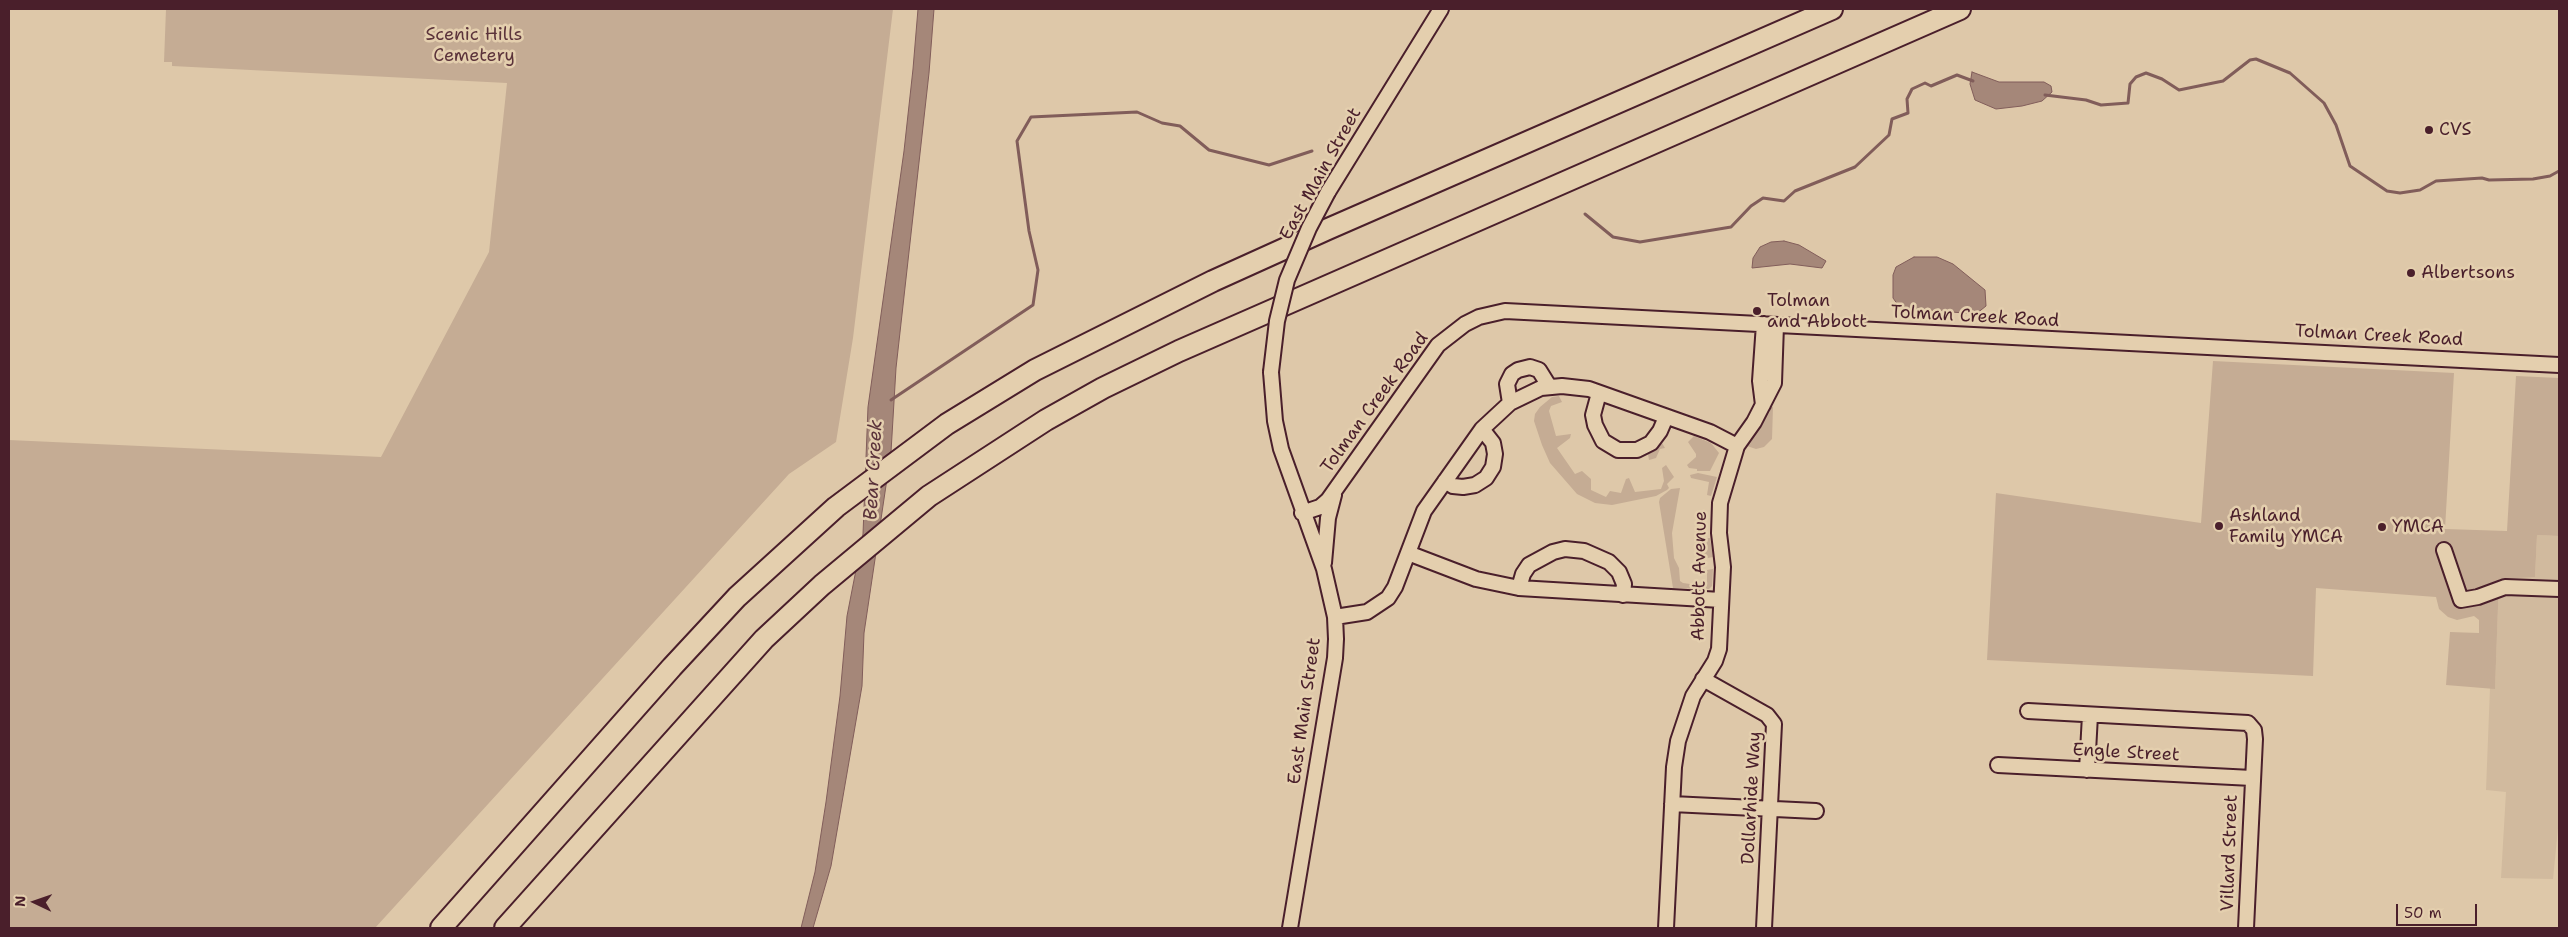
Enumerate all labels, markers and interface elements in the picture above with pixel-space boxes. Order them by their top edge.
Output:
park label: Scenic Hills Cemetery [425,24,523,66]
street label: East Main Street [1276,104,1366,244]
place label: CVS [2439,119,2471,141]
marker: CVS [2423,124,2435,136]
place label: Albertsons [2421,262,2515,284]
marker: Albertsons [2405,267,2417,279]
place label: Tolman and Abbott [1767,290,1867,332]
street label: Tolman Creek Road [1890,302,2060,332]
marker: Tolman and Abbott [1751,305,1763,317]
street label: Tolman Creek Road [2294,321,2464,351]
street label: Tolman Creek Road [1317,328,1433,478]
water label: Bear Creek [860,419,888,521]
place label: Ashland Family YMCA [2229,505,2343,548]
street label: Abbott Avenue [1688,511,1712,641]
place label: YMCA [2392,516,2444,538]
marker: Ashland Family YMCA [2213,520,2225,532]
marker: YMCA [2376,521,2388,533]
street label: East Main Street [1284,636,1326,786]
street label: Dollarhide Way [1738,731,1766,865]
street label: Engle Street [2072,739,2180,767]
street label: Villard Street [2217,794,2243,912]
north arrow [10,877,60,927]
scale bar [2398,894,2479,926]
text: N [11,895,29,907]
text: 50 m [2404,903,2442,923]

